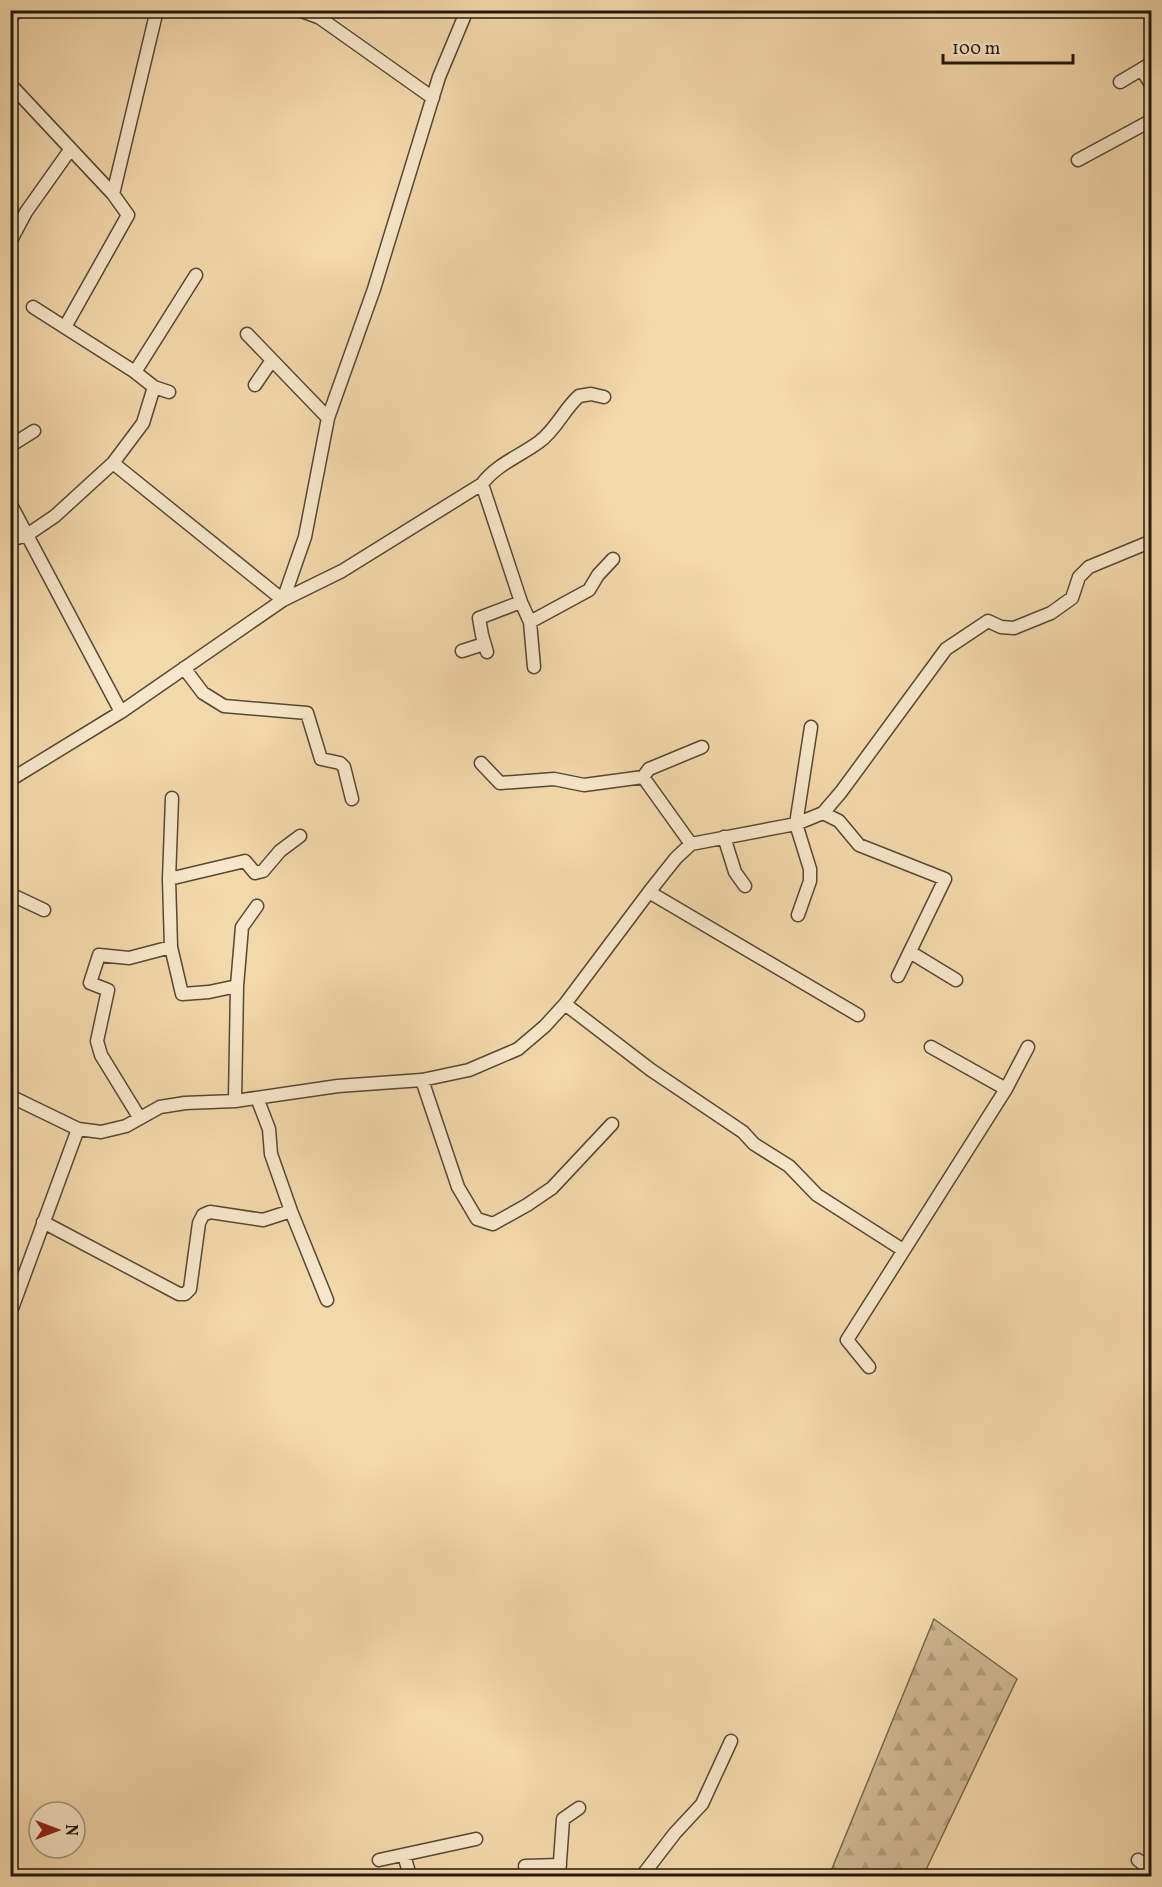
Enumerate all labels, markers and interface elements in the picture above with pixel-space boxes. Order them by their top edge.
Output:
scale bar [943,27,1074,65]
text: 100 m [952,37,1001,62]
north arrow [27,1800,87,1860]
text: N [59,1824,81,1836]

